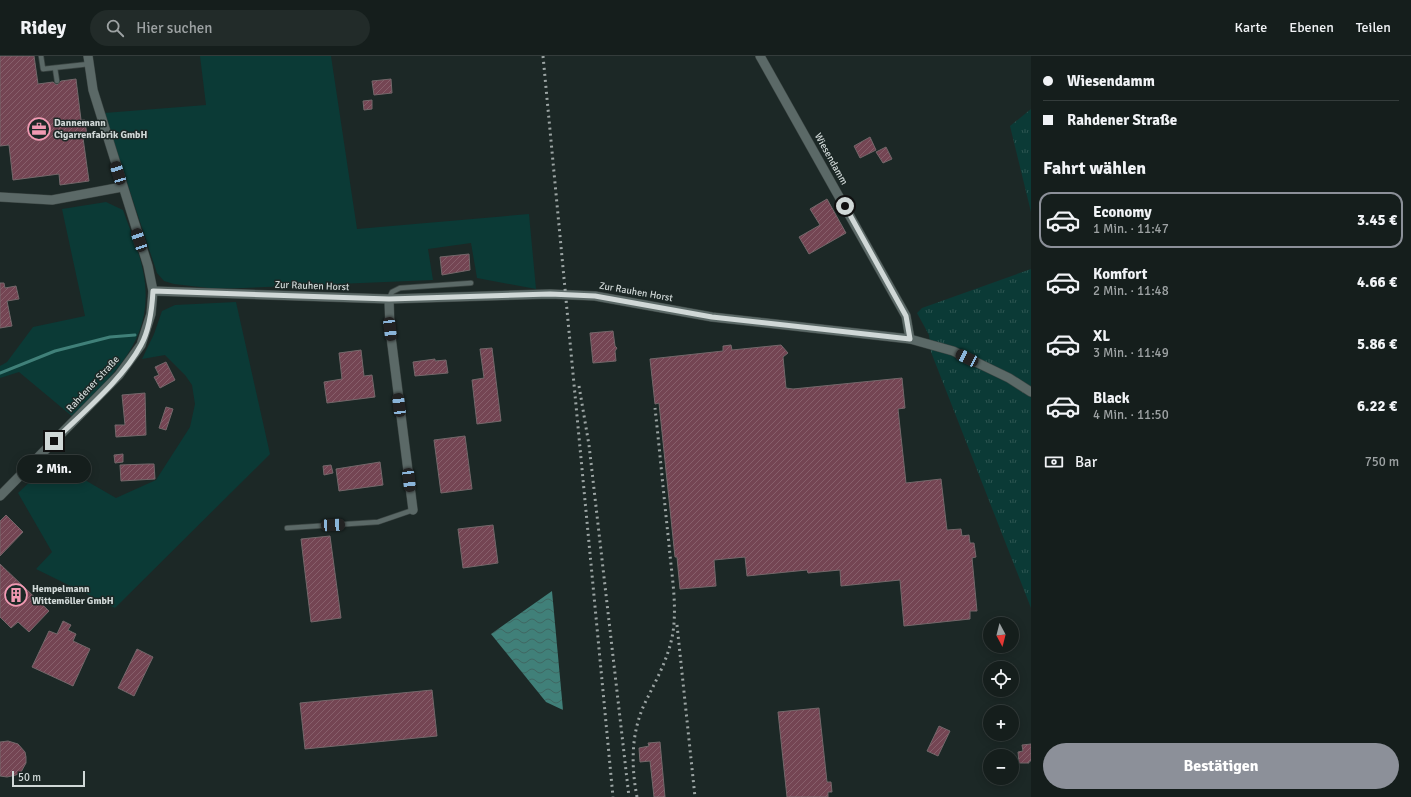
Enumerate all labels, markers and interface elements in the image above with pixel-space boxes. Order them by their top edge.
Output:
search box [90,10,370,46]
text: Ridey [20,16,66,40]
icon: search [104,17,126,39]
text: Hier suchen [136,19,213,37]
text: Karte [1235,19,1267,36]
text: Ebenen [1289,19,1334,36]
text: Teilen [1356,19,1391,36]
text: Wiesendamm [1067,72,1155,90]
text: Rahdener Straße [1067,111,1177,129]
office icon: Dannemann Cigarrenfabrik GmbH [26,116,52,142]
place label: Dannemann Cigarrenfabrik GmbH [54,117,147,141]
street label: Wiesendamm [812,131,850,187]
text: Fahrt wählen [1043,157,1146,179]
car [109,160,127,186]
route start [836,197,854,215]
icon: car [1045,202,1081,238]
text: Economy [1093,203,1152,221]
text: 3.45 € [1357,211,1397,229]
text: 1 Min. · 11:47 [1093,221,1169,237]
car [130,227,148,253]
icon: car [1045,264,1081,300]
text: Komfort [1093,265,1147,283]
text: 4.66 € [1357,273,1397,291]
street label: Zur Rauhen Horst [274,279,350,293]
street label: Zur Rauhen Horst [598,280,674,304]
text: 2 Min. · 11:48 [1093,283,1169,299]
car [383,316,397,342]
icon: car [1045,326,1081,362]
text: XL [1093,327,1110,345]
text: 5.86 € [1357,335,1397,353]
text: 3 Min. · 11:49 [1093,345,1169,361]
car [954,347,980,369]
street label: Rahdener Straße [64,354,122,414]
icon: car [1045,388,1081,424]
text: Black [1093,389,1130,407]
car [392,392,406,418]
text: 6.22 € [1357,397,1397,415]
text: 4 Min. · 11:50 [1093,407,1169,423]
route end [45,432,63,450]
icon: cash [1043,451,1065,473]
text: Bar [1075,453,1097,471]
text: 750 m [1365,454,1399,470]
callout: 2 Min. [17,455,91,483]
text: 2 Min. [36,461,72,477]
car [402,467,416,493]
car [321,518,345,532]
building icon: Hempelmann Wittemöller GmbH [3,582,29,608]
place label: Hempelmann Wittemöller GmbH [32,583,114,607]
north arrow [983,617,1019,653]
map controls [983,617,1019,785]
button: locate [983,661,1019,697]
button: + [983,705,1019,741]
button: Bestätigen [1043,743,1399,789]
button: − [983,749,1019,785]
scale bar [12,769,85,788]
text: 50 m [18,771,41,784]

